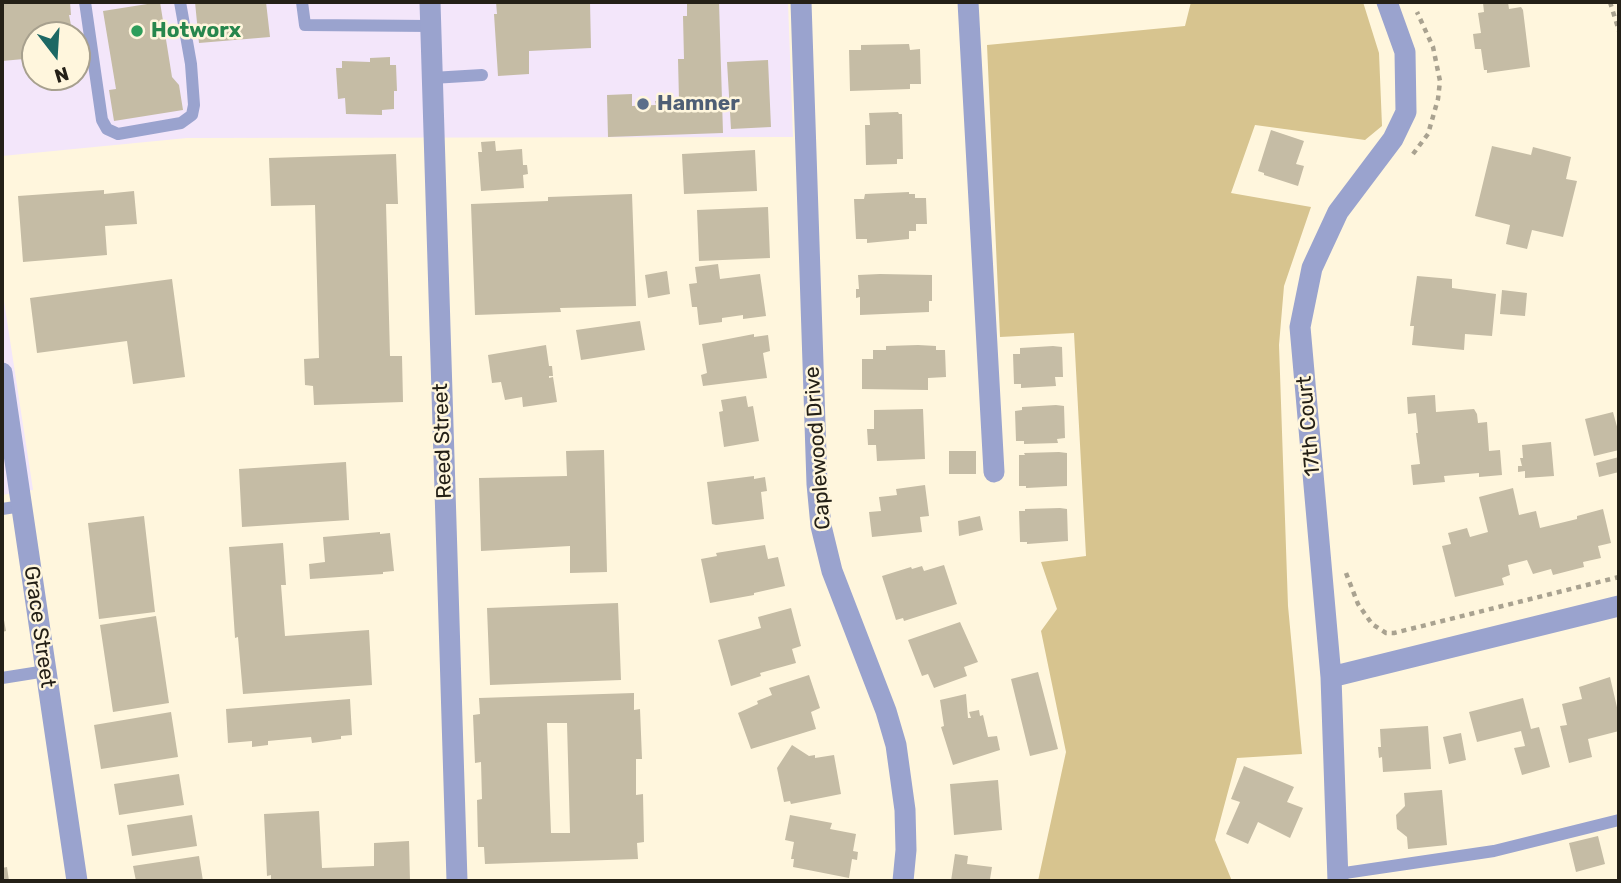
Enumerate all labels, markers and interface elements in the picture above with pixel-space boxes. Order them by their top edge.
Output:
place label: Hotworx [151,18,241,44]
north arrow [21,21,91,91]
marker: Hotworx [129,23,145,39]
text: N [52,62,72,88]
place label: Hamner [657,91,740,117]
marker: Hamner [635,96,651,112]
street label: Caplewood Drive [800,366,836,530]
street label: 17th Court [1292,375,1326,477]
street label: Reed Street [428,383,458,499]
street label: Grace Street [18,564,60,690]

